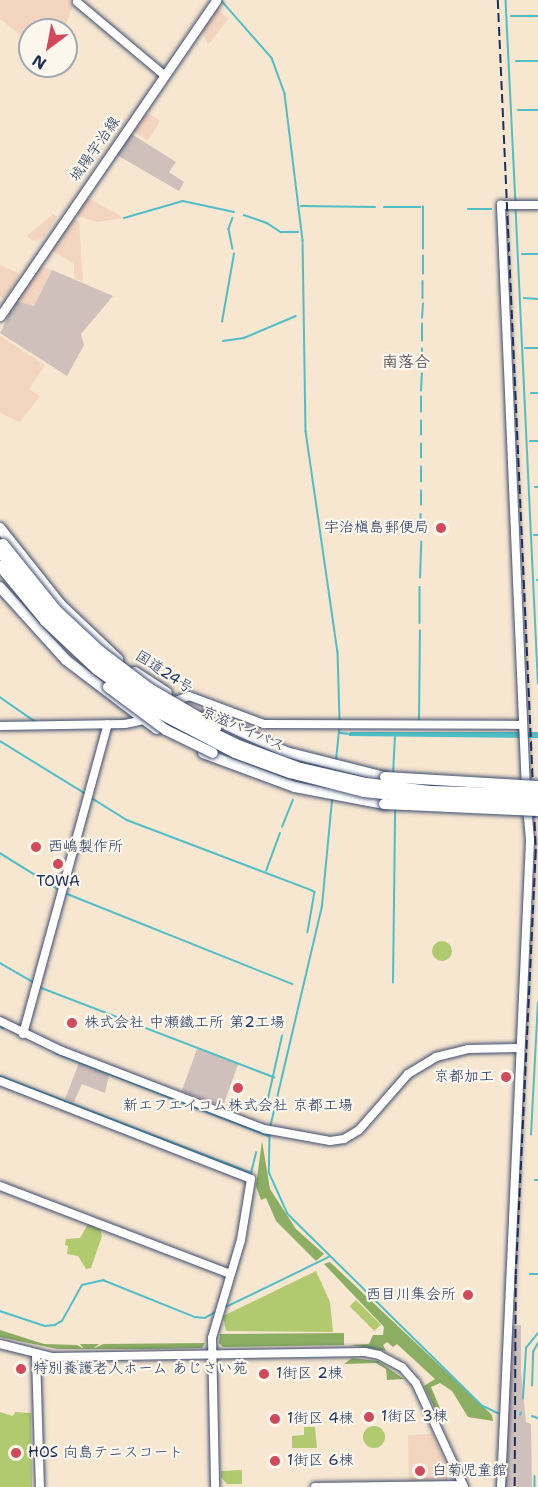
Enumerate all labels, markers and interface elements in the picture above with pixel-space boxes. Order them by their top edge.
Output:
north arrow [18,18,78,78]
text: N [28,50,50,74]
street label: 城陽宇治線 [66,113,124,185]
district label: 南落合 [382,352,430,372]
place label: 宇治槇島郵便局 [324,519,429,537]
marker: 宇治槇島郵便局 [434,521,448,535]
street label: 国道24号 [132,647,196,697]
street label: 京滋バイパス [198,702,288,756]
place label: 西嶋製作所 [48,838,123,856]
marker: 西嶋製作所 [29,840,43,854]
marker: TOWA [51,857,65,871]
place label: TOWA [36,873,80,891]
place label: 株式会社 中瀬鐵工所 第2工場 [84,1014,285,1032]
marker: 株式会社 中瀬鐵工所 第2工場 [65,1016,79,1030]
place label: 京都加工 [434,1068,494,1086]
marker: 京都加工 [499,1070,513,1084]
marker: 新エフエイコム株式会社 京都工場 [231,1081,245,1095]
place label: 新エフエイコム株式会社 京都工場 [123,1097,353,1115]
place label: 西目川集会所 [366,1286,456,1304]
marker: 西目川集会所 [461,1288,475,1302]
place label: 特別養護老人ホーム あじさい苑 [33,1360,248,1378]
marker: 特別養護老人ホーム あじさい苑 [14,1362,28,1376]
place label: 1街区 2棟 [276,1365,343,1383]
marker: 1街区 2棟 [257,1367,271,1381]
place label: 1街区 3棟 [381,1408,448,1426]
place label: 1街区 4棟 [287,1410,354,1428]
marker: 1街区 3棟 [362,1410,376,1424]
marker: 1街区 4棟 [268,1412,282,1426]
place label: HOS 向島テニスコート [28,1444,183,1462]
marker: HOS 向島テニスコート [9,1446,23,1460]
place label: 1街区 6棟 [287,1452,354,1470]
marker: 1街区 6棟 [268,1454,282,1468]
place label: 白菊児童館 [432,1462,507,1480]
marker: 白菊児童館 [413,1464,427,1478]

